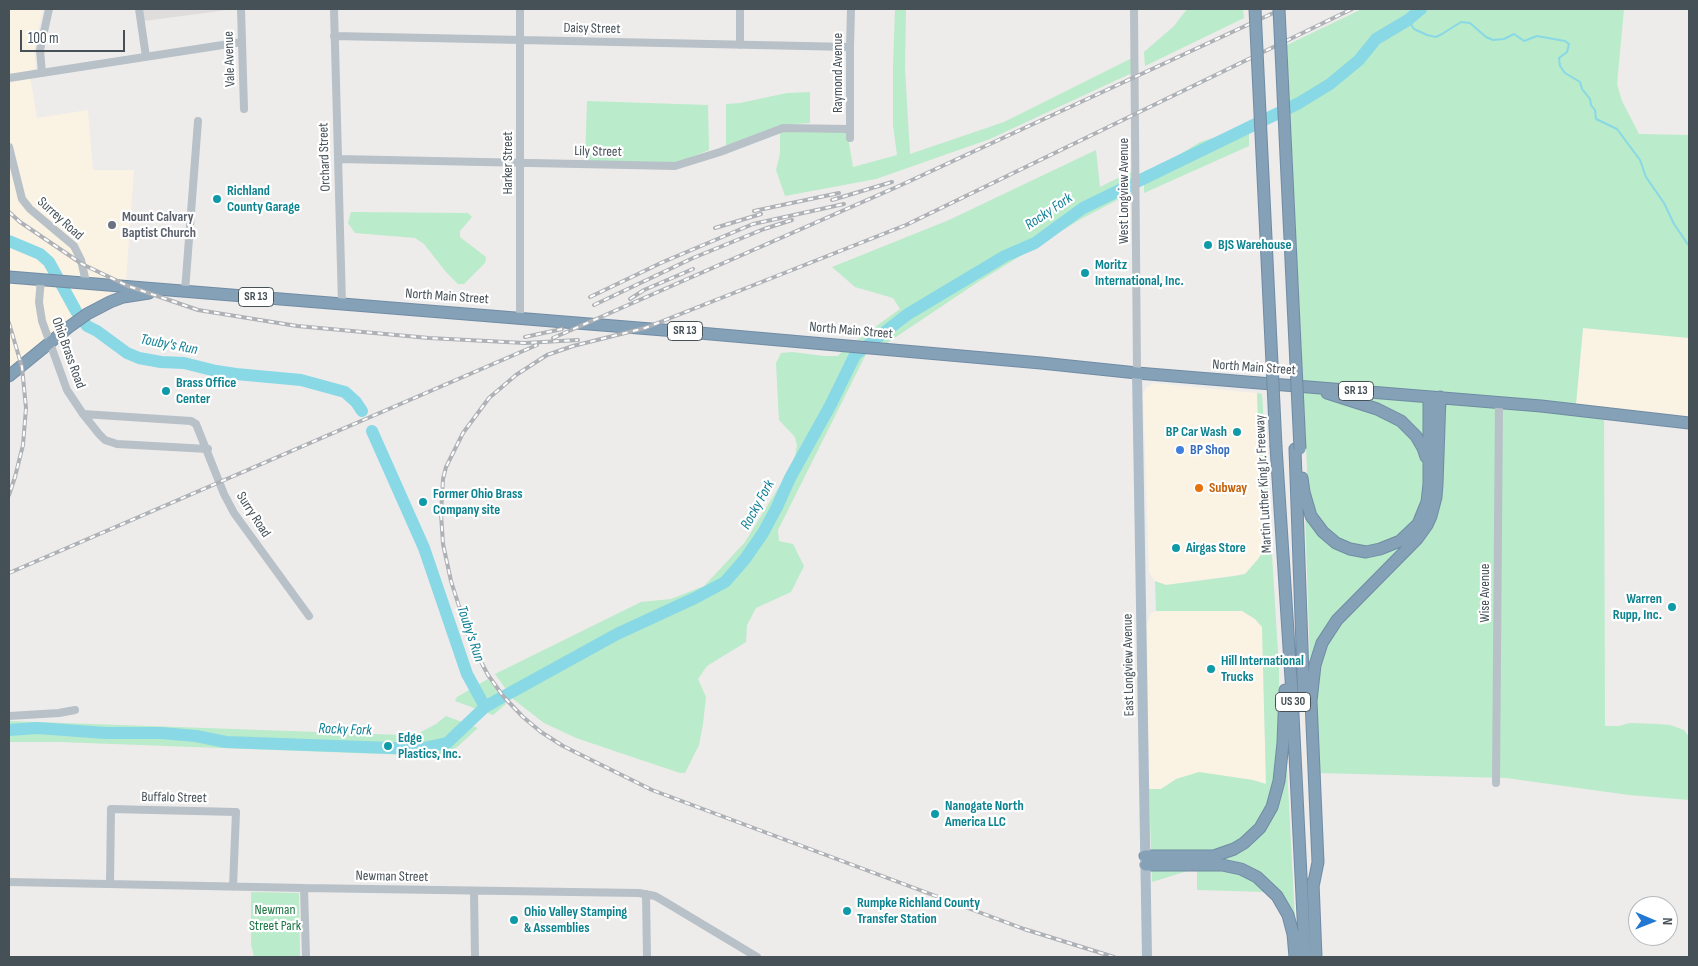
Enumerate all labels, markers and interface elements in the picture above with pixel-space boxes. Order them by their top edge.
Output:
scale bar [22,20,128,52]
street label: Daisy Street [563,20,621,38]
text: 100 m [28,29,59,48]
street label: Vale Avenue [221,31,239,87]
street label: Raymond Avenue [830,33,846,113]
street label: Orchard Street [315,122,335,192]
street label: Harker Street [500,131,516,195]
street label: West Longview Avenue [1116,138,1132,244]
street label: Lily Street [574,143,622,161]
place label: Richland County Garage [227,183,300,216]
water label: Rocky Fork [1022,190,1076,234]
marker: Richland County Garage [211,193,223,205]
street label: Surrey Road [34,194,86,244]
place label: Mount Calvary Baptist Church [122,209,196,242]
marker: Mount Calvary Baptist Church [106,219,118,231]
place label: BJS Warehouse [1218,237,1291,253]
marker: BJS Warehouse [1202,239,1214,251]
place label: Moritz International, Inc. [1095,257,1184,290]
marker: Moritz International, Inc. [1079,267,1091,279]
street label: North Main Street [405,286,489,308]
road number: SR 13 [238,288,274,306]
street label: Ohio Brass Road [47,315,89,391]
street label: North Main Street [809,319,893,343]
road number: SR 13 [668,322,702,341]
water label: Touby's Run [139,331,199,359]
street label: North Main Street [1212,357,1296,379]
place label: Brass Office Center [176,375,236,408]
road number: SR 13 [1338,382,1374,401]
marker: Brass Office Center [160,385,172,397]
street label: Martin Luther King Jr. Freeway [1252,414,1276,554]
place label: BP Car Wash [1166,424,1227,440]
marker: BP Car Wash [1231,426,1243,438]
place label: BP Shop [1190,442,1230,458]
marker: BP Shop [1174,444,1186,456]
water label: Rocky Fork [737,477,779,533]
place label: Subway [1209,480,1247,496]
marker: Subway [1193,482,1205,494]
place label: Former Ohio Brass Company site [433,486,523,518]
street label: Surry Road [232,489,274,541]
marker: Former Ohio Brass Company site [417,496,429,508]
place label: Airgas Store [1186,540,1246,556]
marker: Airgas Store [1170,542,1182,554]
street label: Wise Avenue [1477,564,1493,622]
place label: Warren Rupp, Inc. [1613,591,1662,624]
marker: Warren Rupp, Inc. [1666,601,1678,613]
water label: Touby's Run [452,604,488,664]
street label: East Longview Avenue [1120,614,1138,716]
place label: Hill International Trucks [1221,653,1304,686]
marker: Hill International Trucks [1205,663,1217,675]
road number: US 30 [1276,692,1310,712]
water label: Rocky Fork [318,720,372,740]
place label: Edge Plastics, Inc. [398,730,461,762]
marker: Edge Plastics, Inc. [382,740,394,752]
street label: Buffalo Street [141,789,207,807]
place label: Nanogate North America LLC [945,798,1024,830]
marker: Nanogate North America LLC [929,808,941,820]
street label: Newman Street [356,868,428,886]
place label: Rumpke Richland County Transfer Station [857,895,980,928]
north arrow [1628,896,1678,946]
park label: Newman Street Park [249,902,301,934]
place label: Ohio Valley Stamping & Assemblies [524,904,627,936]
marker: Rumpke Richland County Transfer Station [841,905,853,917]
marker: Ohio Valley Stamping & Assemblies [508,914,520,926]
text: N [1659,917,1676,925]

